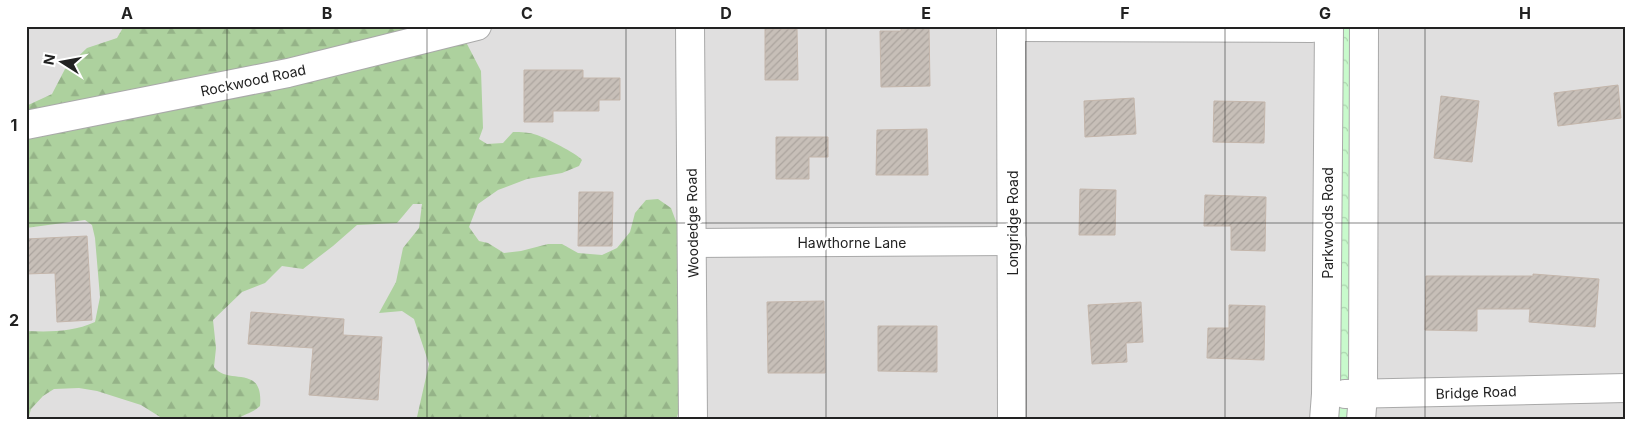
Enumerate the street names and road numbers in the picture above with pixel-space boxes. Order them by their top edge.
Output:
street label: Rockwood Road [199,61,307,99]
street label: Parkwoods Road [1319,167,1336,279]
street label: Woodedge Road [683,168,701,278]
street label: Longridge Road [1004,170,1021,276]
street label: Hawthorne Lane [797,234,907,251]
street label: Bridge Road [1435,382,1517,402]

